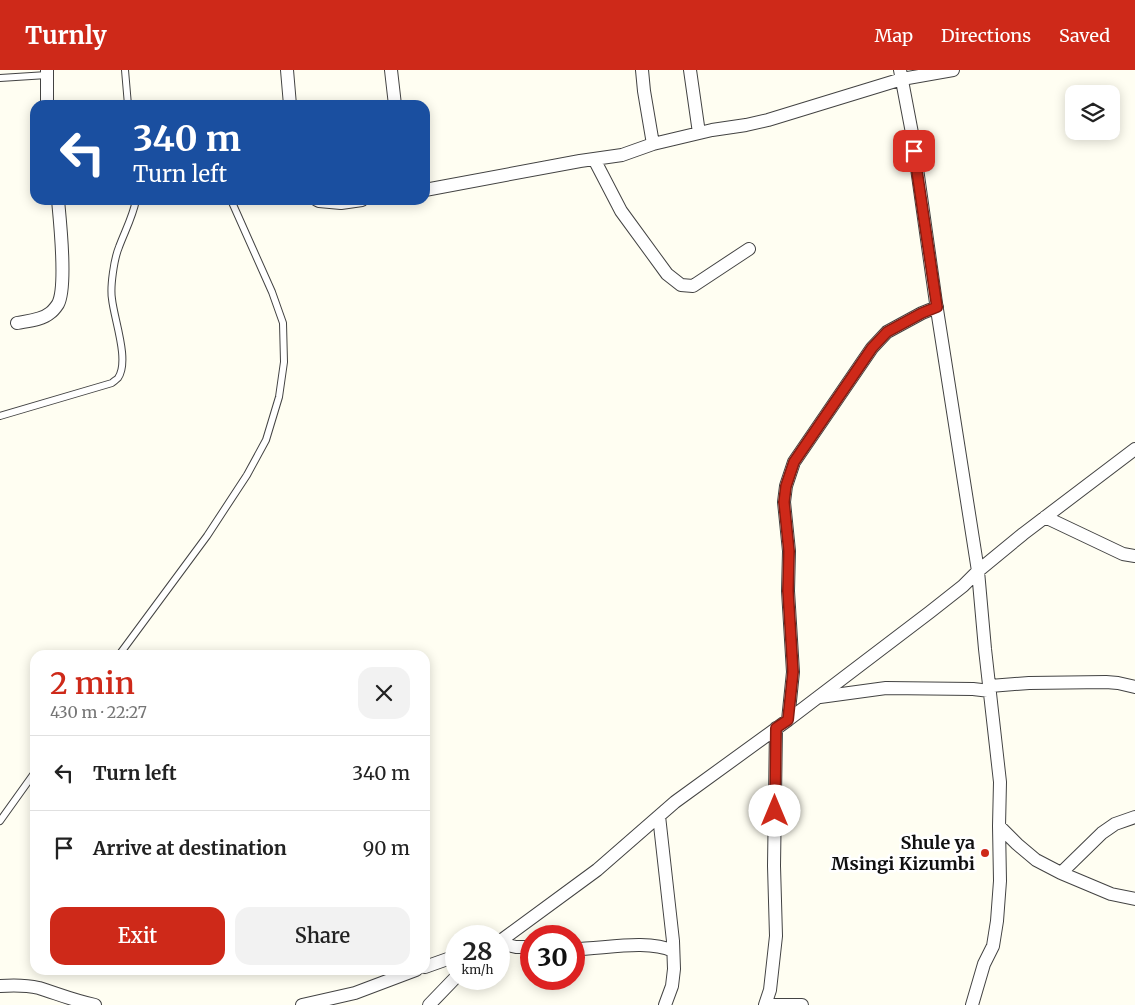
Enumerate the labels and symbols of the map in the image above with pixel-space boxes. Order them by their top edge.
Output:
pin [893,130,935,172]
position arrow [748,784,800,836]
place label: Shule ya Msingi Kizumbi [831,831,975,875]
marker: Shule ya Msingi Kizumbi [979,847,991,859]
speed limit sign: 30 [520,925,585,990]

